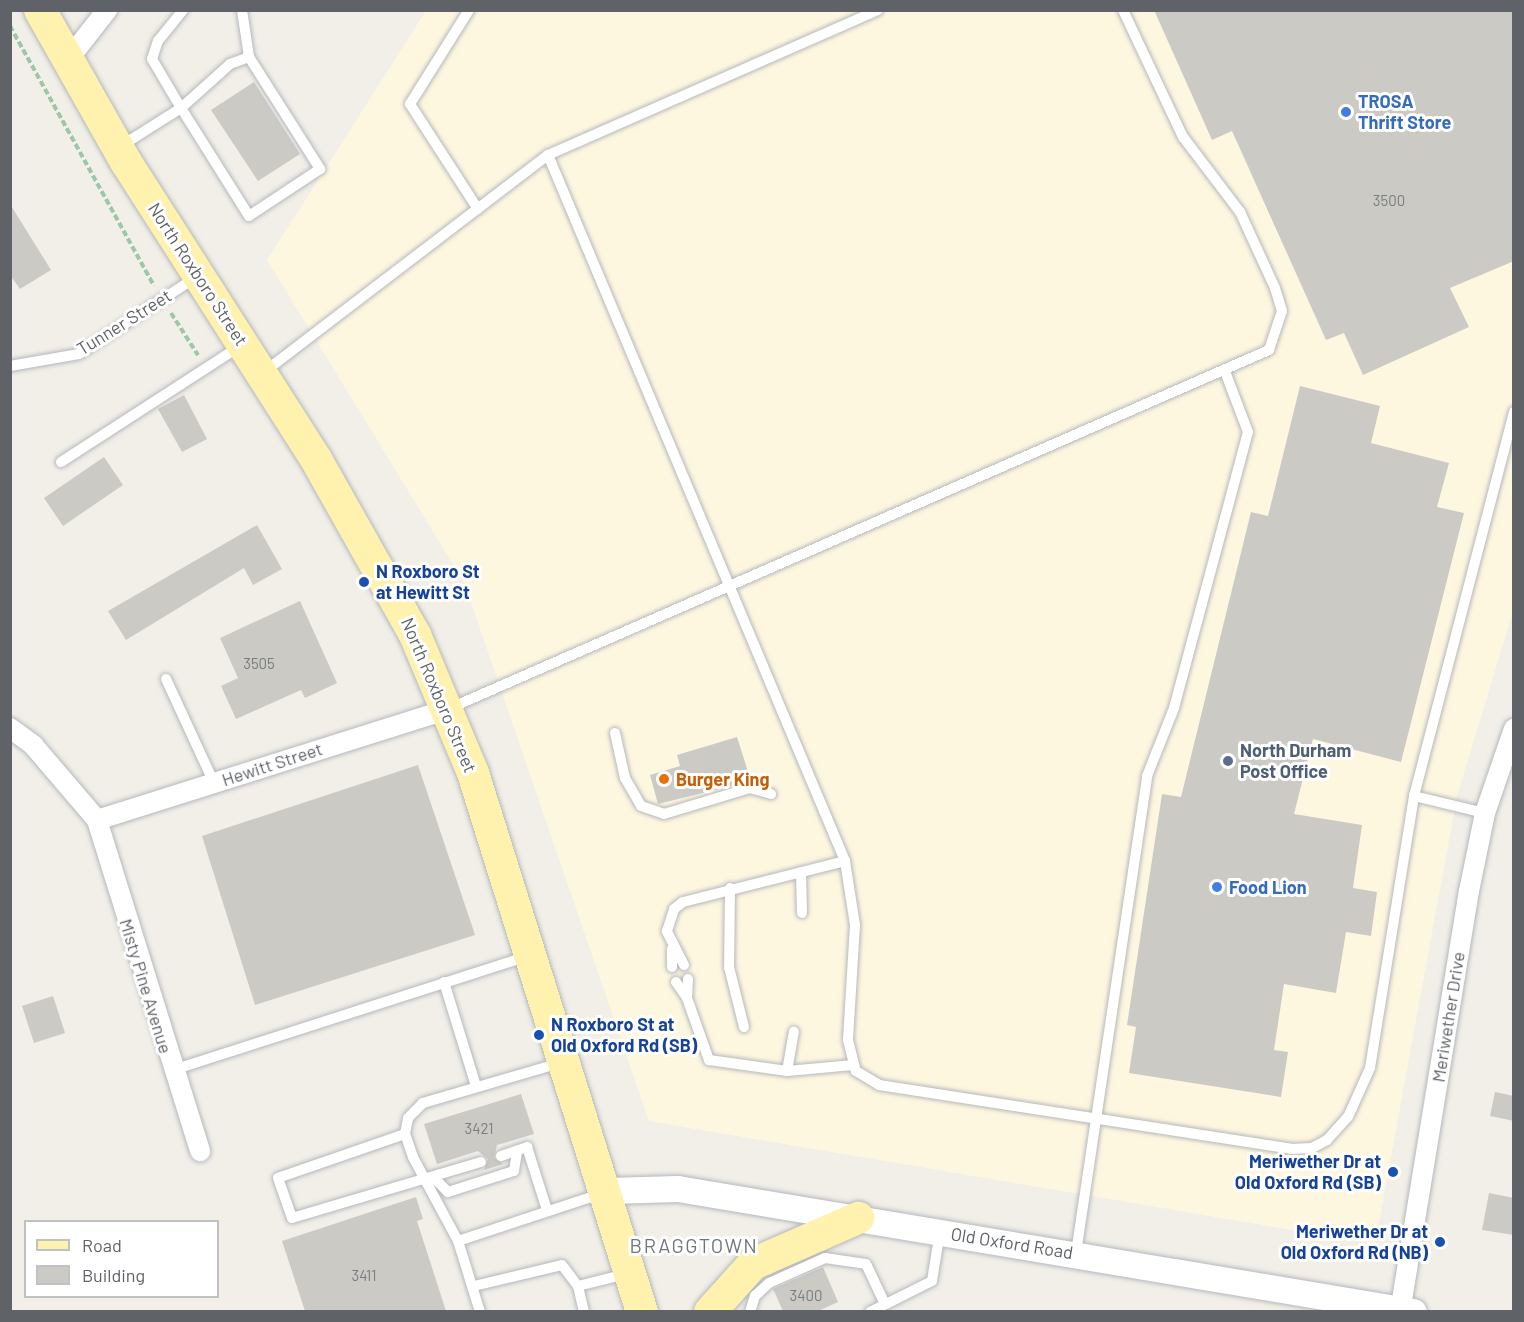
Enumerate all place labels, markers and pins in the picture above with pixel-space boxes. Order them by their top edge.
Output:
place label: TROSA Thrift Store [1358,91,1451,134]
marker: TROSA Thrift Store [1339,105,1353,119]
place label: N Roxboro St at Hewitt St [376,561,480,604]
marker: N Roxboro St at Hewitt St [357,575,371,589]
place label: North Durham Post Office [1240,740,1351,783]
marker: North Durham Post Office [1221,754,1235,768]
place label: Burger King [676,768,769,790]
marker: Burger King [657,772,671,786]
place label: Food Lion [1229,876,1307,898]
marker: Food Lion [1210,880,1224,894]
place label: N Roxboro St at Old Oxford Rd (SB) [551,1014,697,1056]
marker: N Roxboro St at Old Oxford Rd (SB) [532,1028,546,1042]
place label: Meriwether Dr at Old Oxford Rd (SB) [1235,1151,1381,1194]
marker: Meriwether Dr at Old Oxford Rd (SB) [1386,1165,1400,1179]
place label: Meriwether Dr at Old Oxford Rd (NB) [1281,1221,1428,1264]
marker: Meriwether Dr at Old Oxford Rd (NB) [1433,1235,1447,1249]

